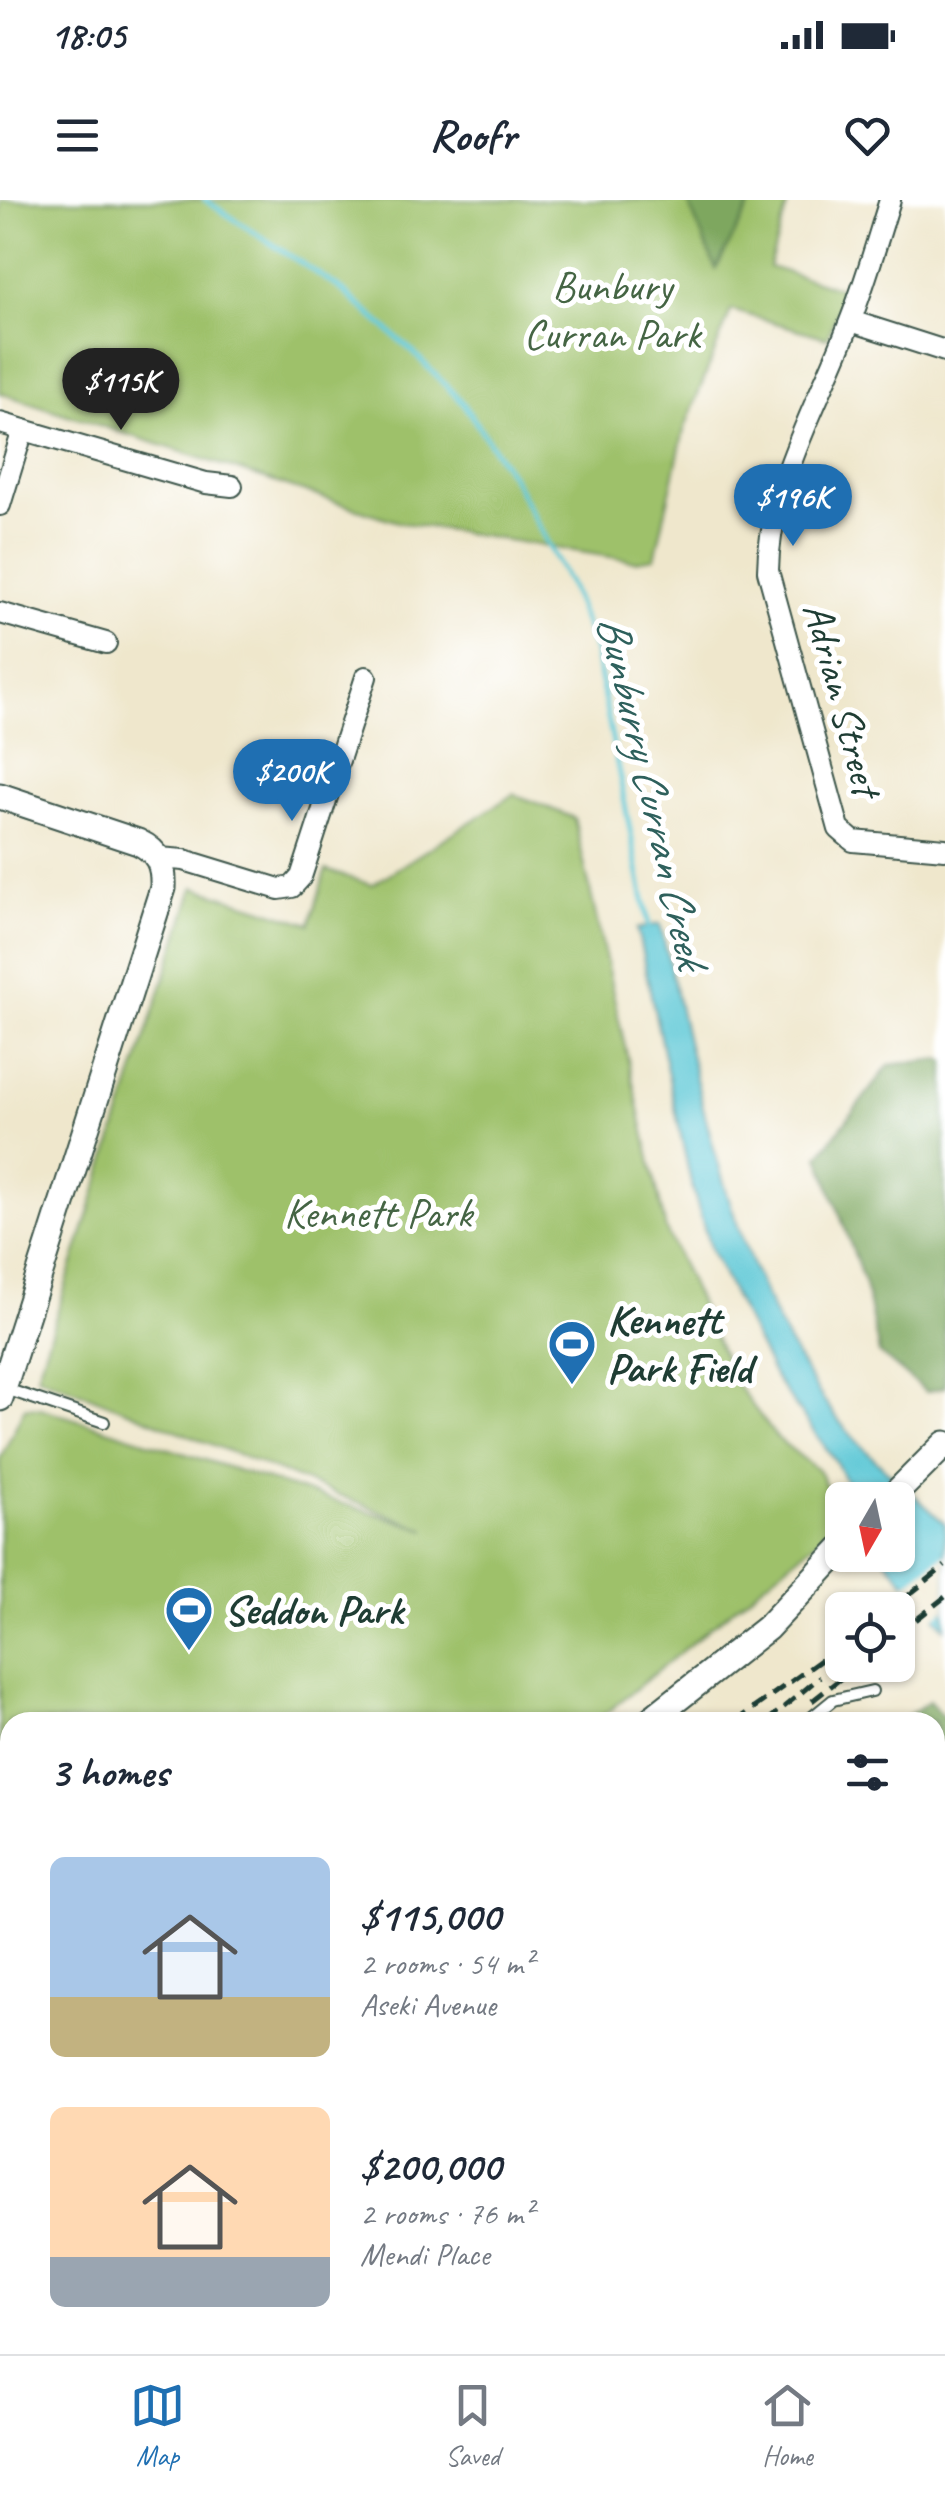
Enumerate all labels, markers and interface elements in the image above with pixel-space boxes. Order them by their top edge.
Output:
text: 18:05 [50,12,125,59]
text: Roofr [429,107,516,164]
icon: menu [50,108,105,163]
icon: heart [840,108,895,163]
park label: Bunbury Curran Park [524,260,703,361]
pin: $115K [51,348,191,433]
text: $115K [84,360,158,401]
pin: $196K [723,464,863,549]
text: $196K [756,476,830,517]
street label: Adrian Street [791,597,895,806]
water label: Bunburry Curran Creek [584,610,722,980]
pin: $200K [222,739,362,824]
text: $200K [255,751,329,792]
park label: Kennett Park [284,1187,475,1240]
place label: Kennett Park Field [607,1294,758,1395]
sports icon: Kennett Park Field [546,1318,598,1386]
north arrow [825,1482,915,1572]
map controls [825,1482,915,1682]
sports icon: Seddon Park [163,1584,215,1652]
place label: Seddon Park [224,1584,406,1637]
button: locate [825,1592,915,1682]
icon: filters [840,1745,895,1800]
text: 3 homes [50,1746,169,1799]
text: $115,000 [360,1890,500,1943]
icon: home [130,1897,250,2017]
text: 2 rooms · 54 m² [360,1943,533,1984]
text: Aseki Avenue [360,1984,496,2025]
text: $200,000 [360,2140,501,2193]
icon: home [130,2147,250,2267]
text: 2 rooms · 76 m² [360,2193,533,2234]
text: Mendi Place [360,2234,490,2275]
tab: Map [130,2378,185,2473]
tab: Saved [445,2378,500,2473]
tab: Home [760,2378,815,2473]

